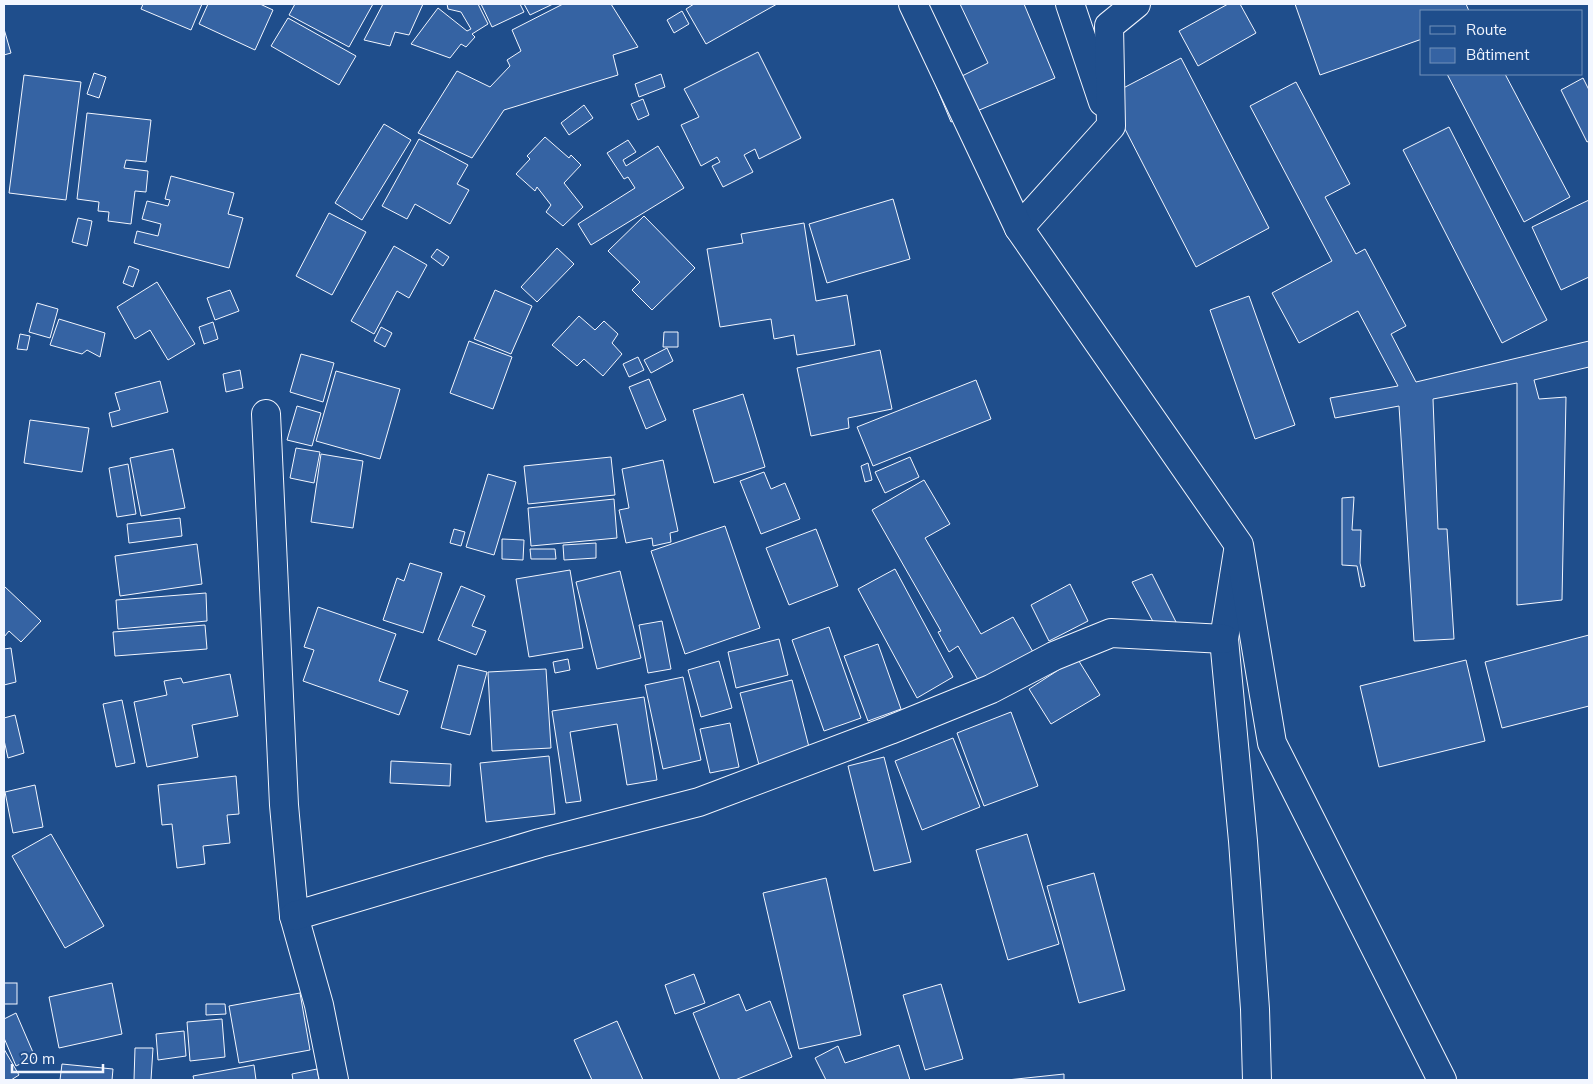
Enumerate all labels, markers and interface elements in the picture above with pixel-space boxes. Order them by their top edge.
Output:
legend [1420,10,1583,75]
text: Route [1466,20,1507,39]
text: Bâtiment [1466,45,1529,64]
scale bar [12,1042,104,1074]
text: 20 m [20,1049,55,1068]

